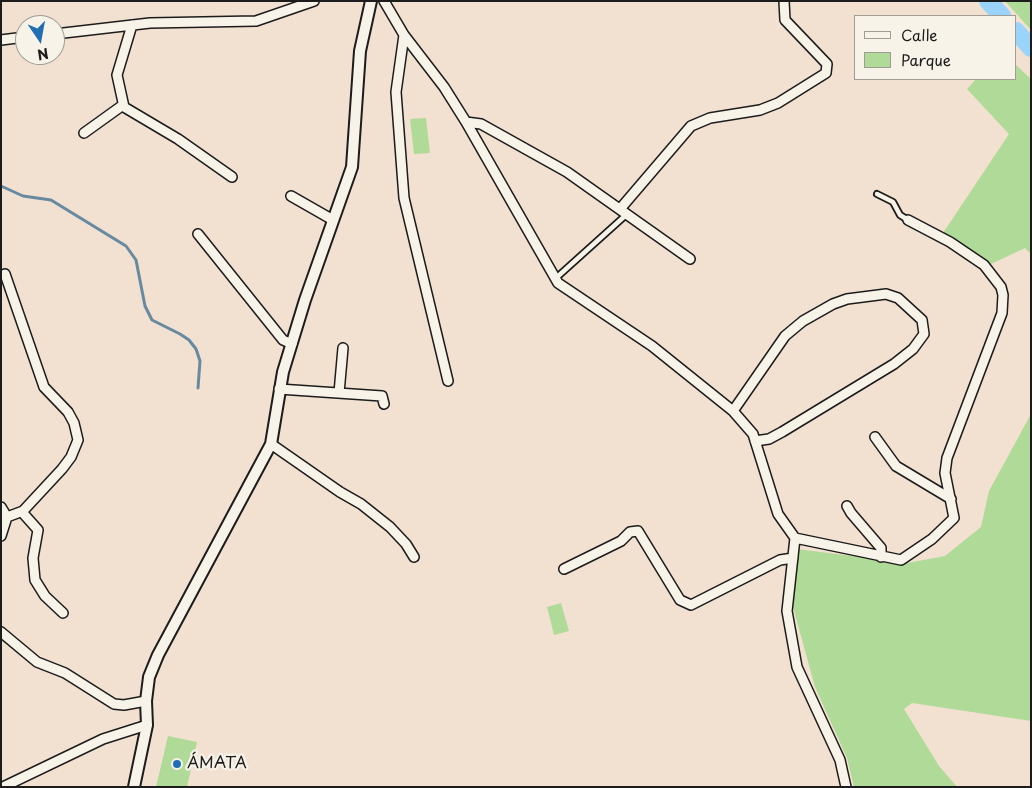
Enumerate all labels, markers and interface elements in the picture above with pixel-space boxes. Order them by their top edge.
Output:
north arrow [15,15,65,65]
legend [854,15,1017,80]
text: Calle [901,23,938,46]
text: N [35,43,51,66]
text: Parque [901,48,951,71]
place label: ÁMATA [187,754,247,774]
marker: ÁMATA [171,758,183,770]

